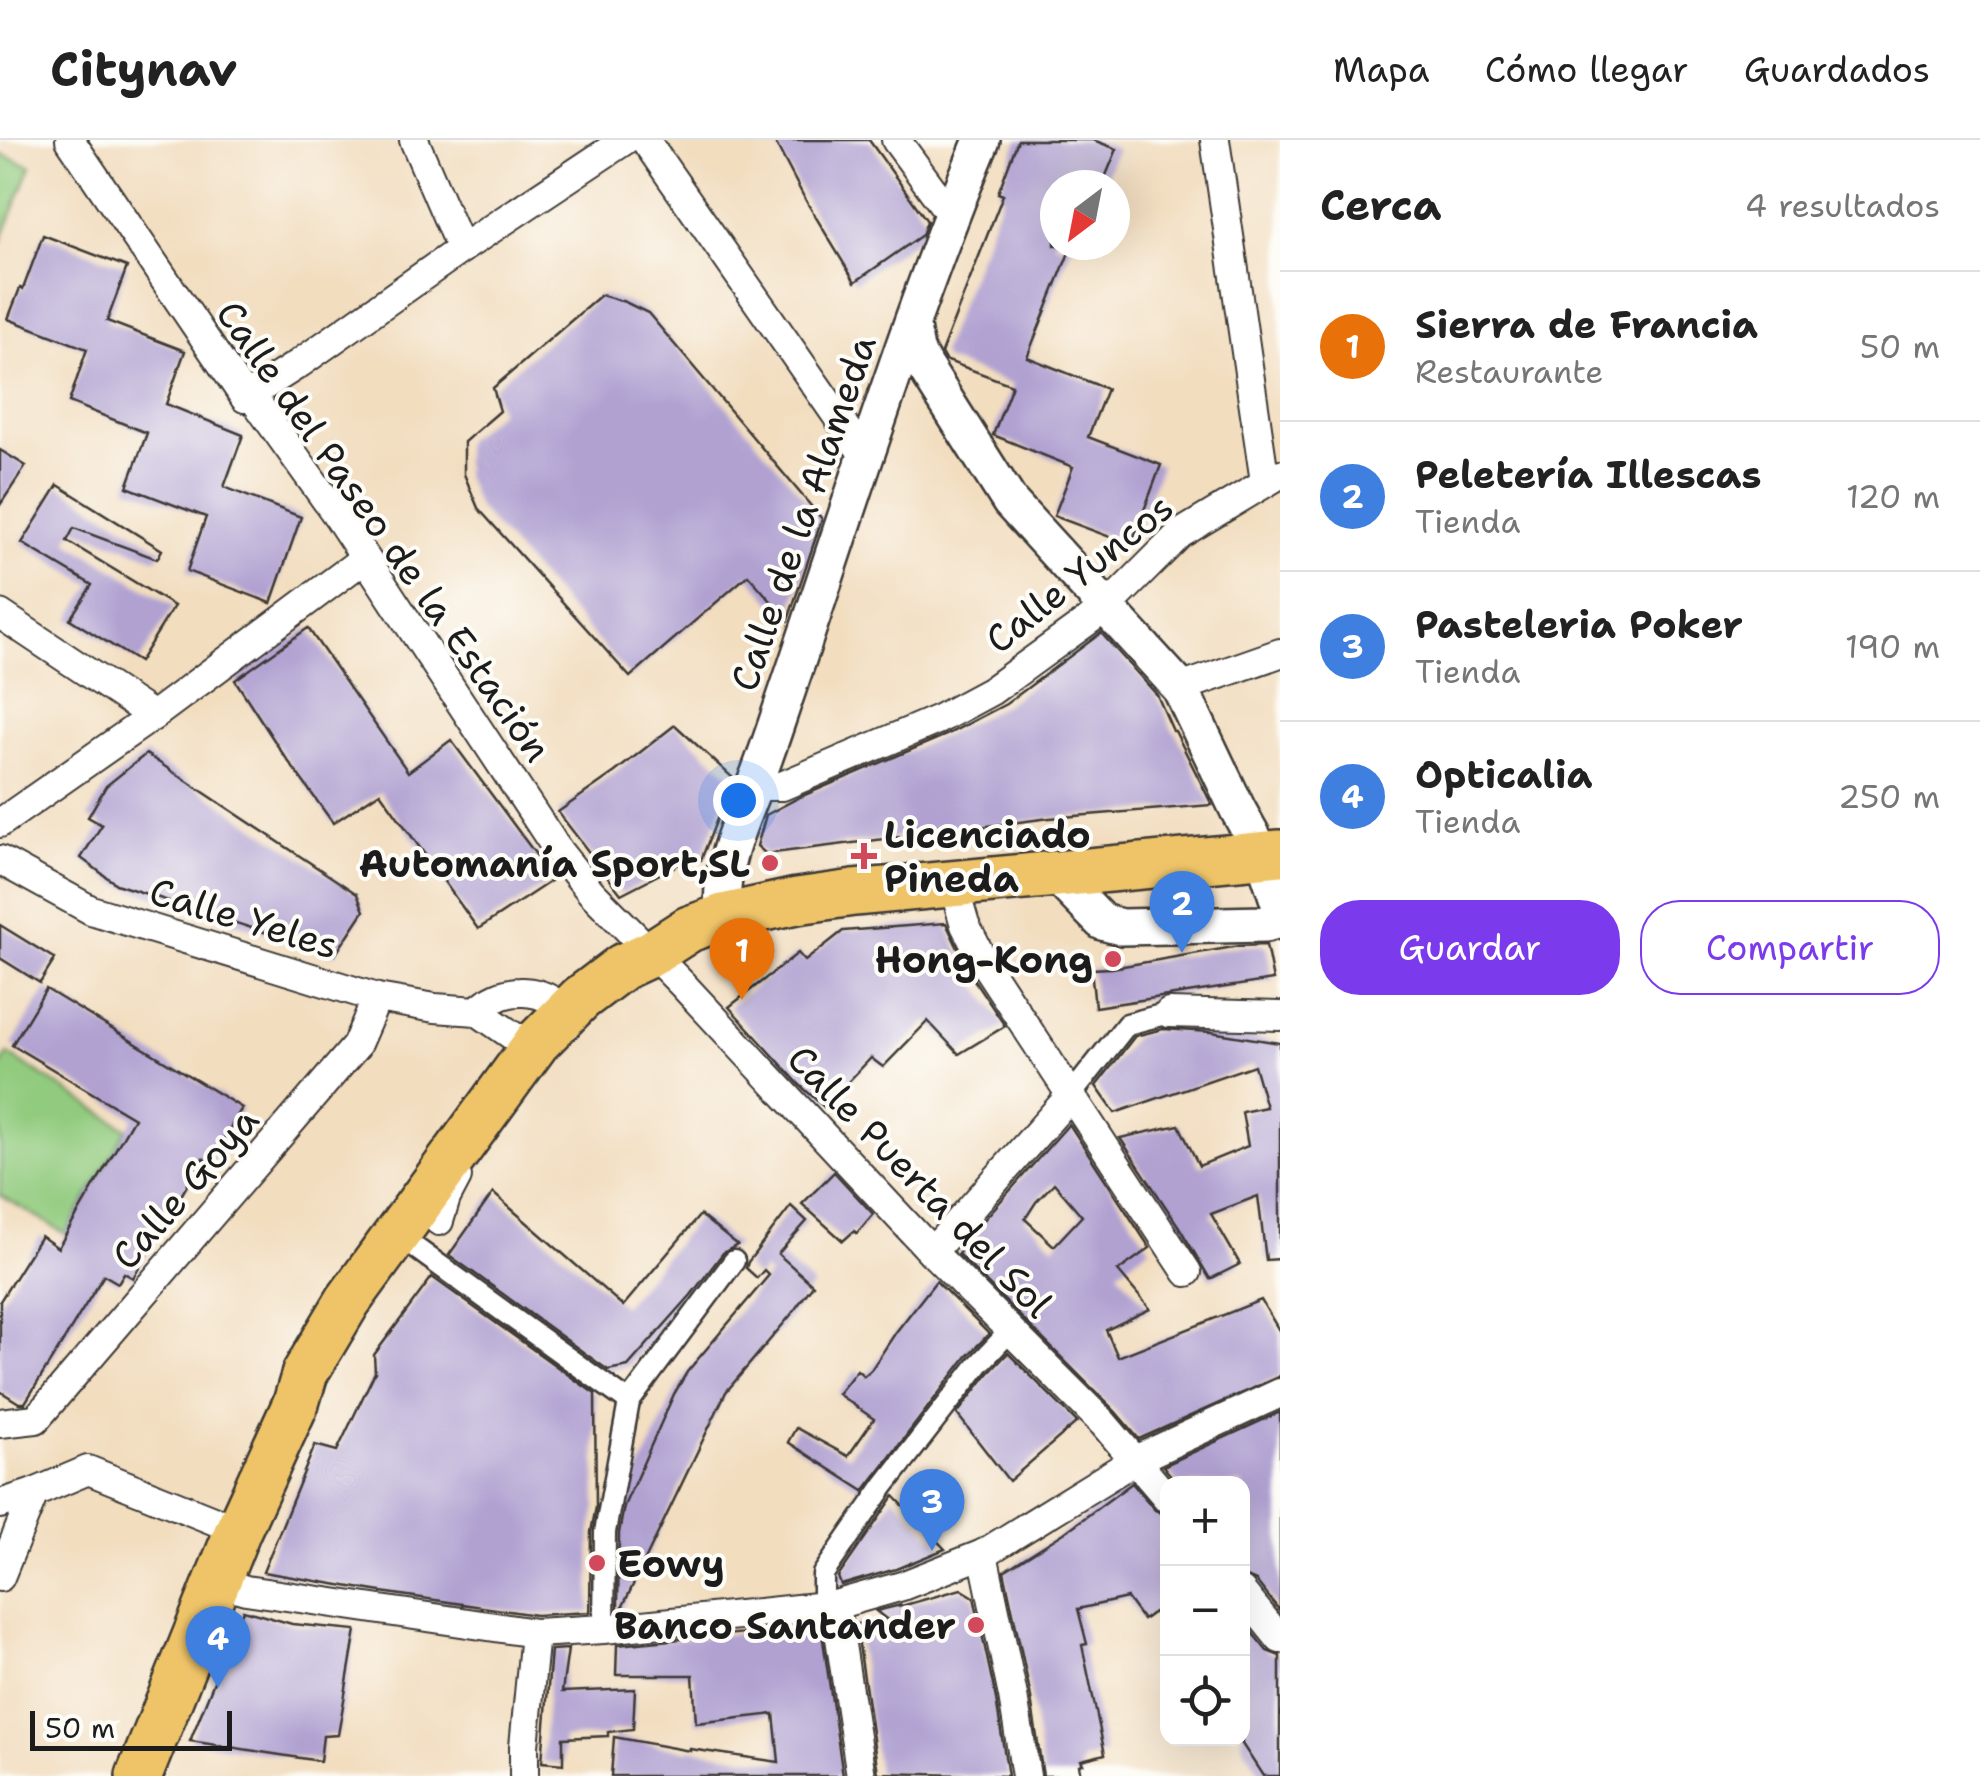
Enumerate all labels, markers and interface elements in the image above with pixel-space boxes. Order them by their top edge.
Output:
text: Citynav [50,37,237,101]
text: Mapa [1333,46,1430,93]
text: Cómo llegar [1485,46,1689,93]
text: Guardados [1744,46,1930,93]
north arrow [1040,170,1130,260]
text: Cerca [1320,177,1441,233]
text: 4 resultados [1745,184,1940,227]
street label: Calle del Paseo de la Estación [205,290,563,772]
text: Sierra de Francia [1415,299,1758,350]
text: 1 [1345,325,1360,368]
text: 50 m [1860,325,1940,368]
street label: Calle de la Alameda [718,328,888,698]
text: Restaurante [1415,350,1603,393]
text: Peletería Illescas [1415,449,1762,500]
text: 2 [1341,475,1364,518]
text: 120 m [1846,475,1940,518]
street label: Calle Yuncos [974,481,1184,665]
text: Tienda [1415,500,1520,543]
text: Pasteleria Poker [1415,599,1743,650]
text: 3 [1341,625,1364,668]
text: 190 m [1845,625,1940,668]
text: Tienda [1415,650,1520,693]
text: Opticalia [1415,749,1593,800]
your location [713,775,764,826]
text: 4 [1341,775,1364,818]
text: 250 m [1838,775,1940,818]
text: Tienda [1415,800,1520,843]
place label: Licenciado Pineda [884,809,1091,904]
place label: Automanía Sport,SL [359,838,750,889]
marker: Licenciado Pineda [853,845,875,867]
marker: Automanía Sport,SL [759,852,781,874]
street label: Calle Yeles [144,865,344,971]
pin: 2 [1150,870,1214,953]
button: Guardar [1320,900,1620,995]
button: Compartir [1640,900,1940,995]
pin: 1 [710,918,774,1000]
place label: Hong-Kong [875,934,1093,985]
marker: Hong-Kong [1102,948,1124,970]
street label: Calle Puerta del Sol [776,1034,1064,1329]
street label: Calle Goya [100,1096,270,1280]
pin: 3 [900,1468,964,1551]
map controls [1160,1476,1250,1746]
button: + [1160,1476,1250,1566]
place label: Eowy [617,1538,725,1589]
marker: Eowy [586,1552,608,1574]
button: − [1160,1566,1250,1656]
place label: Banco Santander [614,1600,956,1651]
pin: 4 [186,1606,250,1688]
marker: Banco Santander [965,1614,987,1636]
button: locate [1160,1656,1250,1746]
scale bar [30,1706,232,1750]
text: 50 m [45,1709,115,1747]

